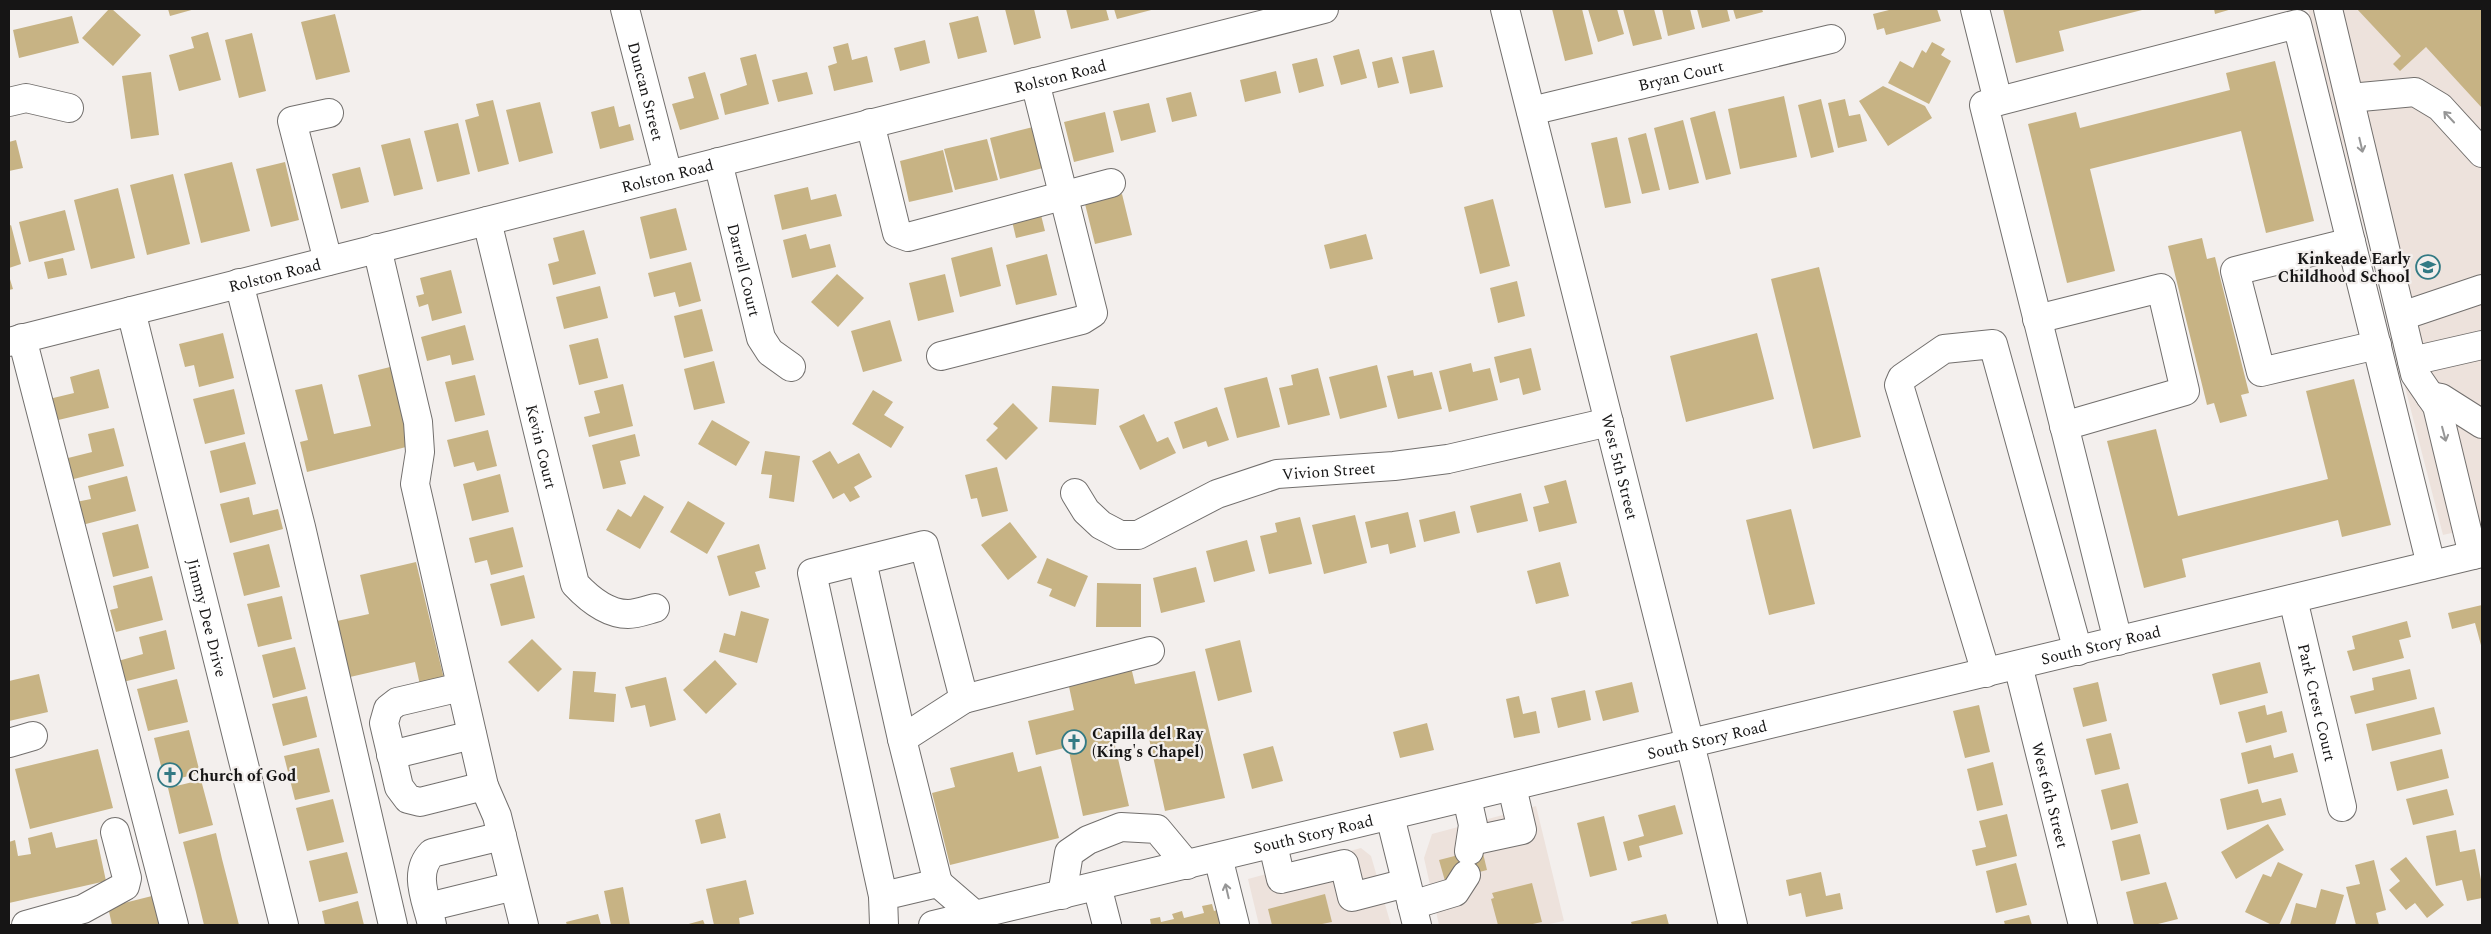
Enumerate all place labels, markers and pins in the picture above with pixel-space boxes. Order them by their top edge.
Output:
place label: Kinkeade Early Childhood School [2278,247,2411,289]
school or university icon: Kinkeade Early Childhood School [2415,254,2441,280]
place label: Capilla del Ray (King's Chapel) [1092,722,1204,764]
church icon: Capilla del Ray (King's Chapel) [1061,729,1087,755]
church icon: Church of God [157,762,183,788]
place label: Church of God [188,764,296,788]

